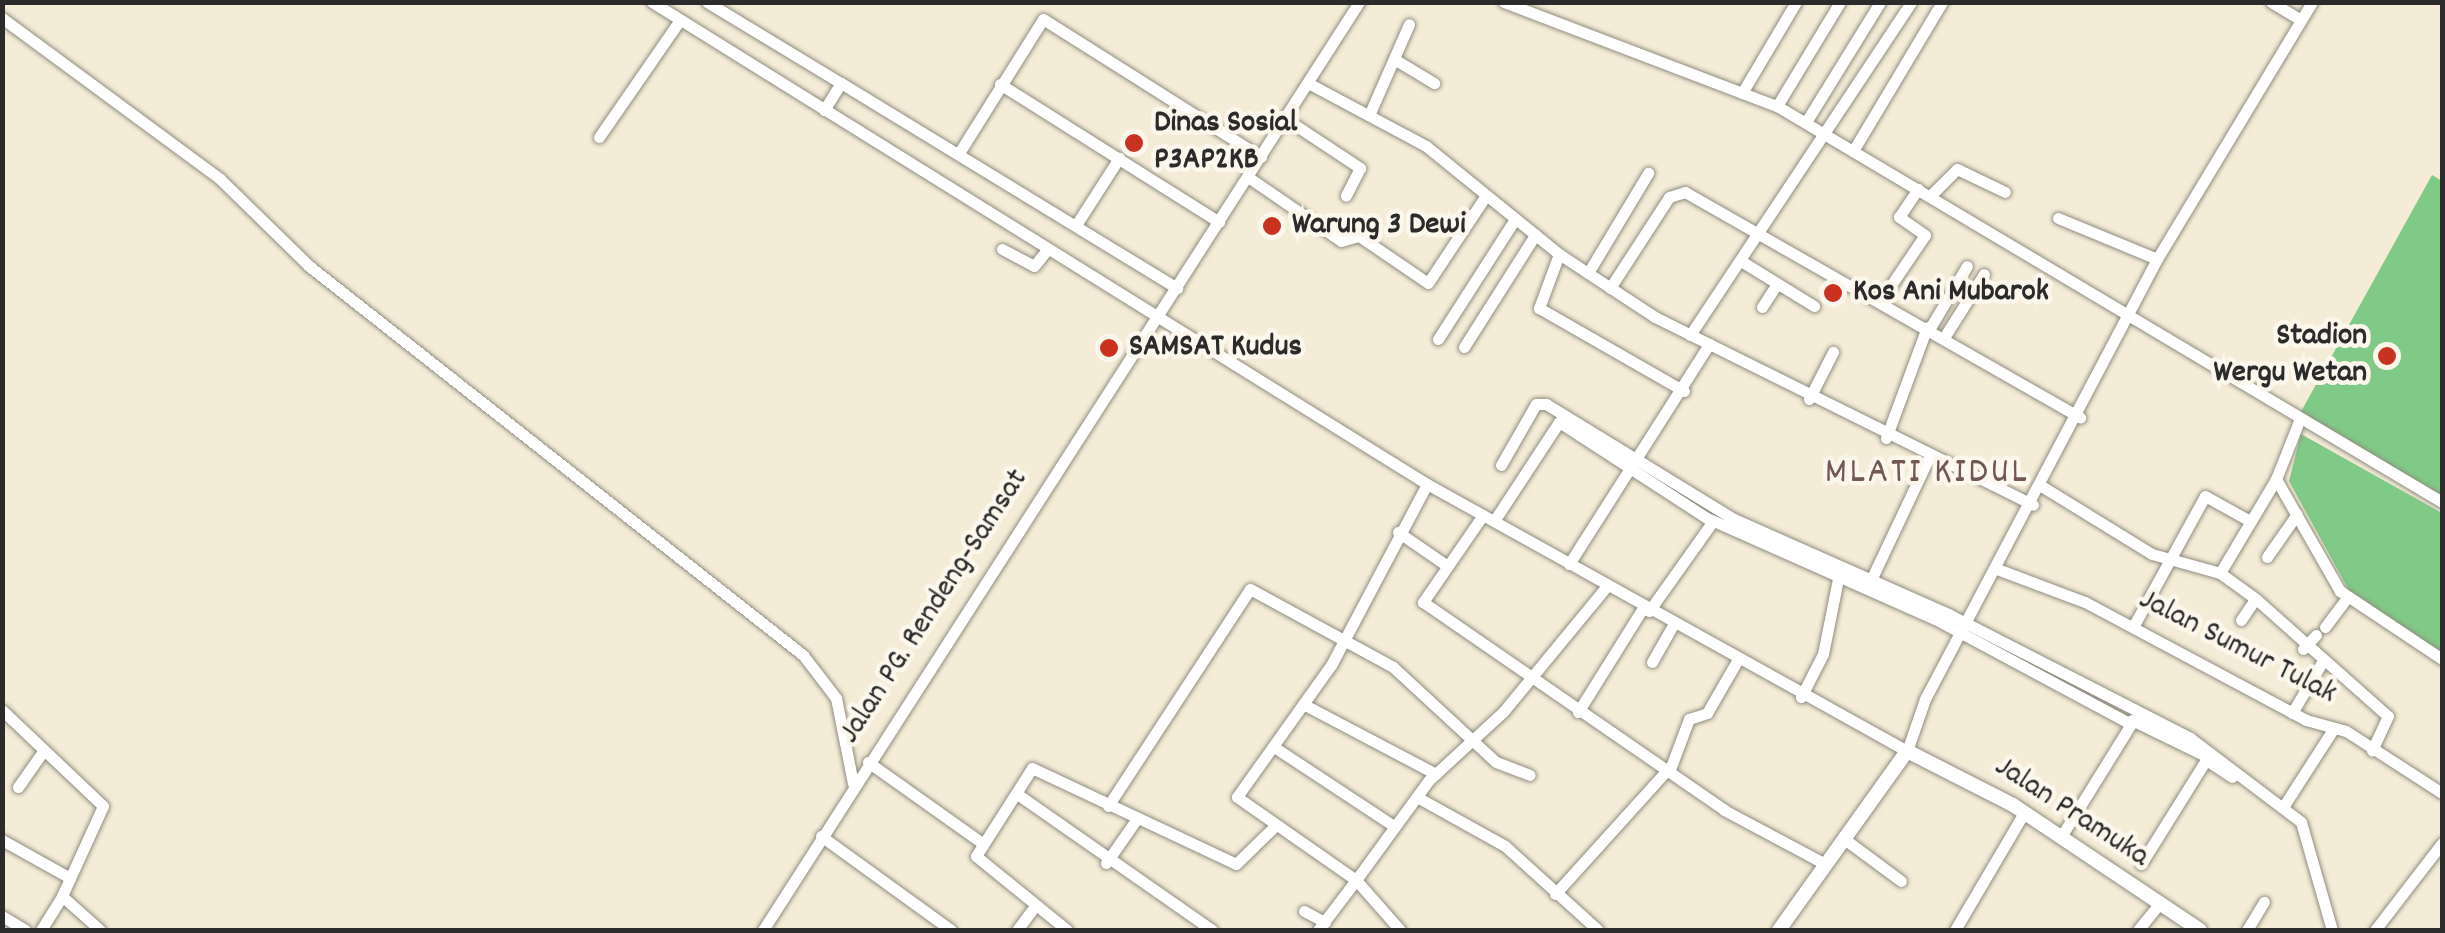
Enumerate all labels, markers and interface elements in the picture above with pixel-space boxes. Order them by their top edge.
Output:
place label: Dinas Sosial P3AP2KB [1154,106,1297,181]
marker: Dinas Sosial P3AP2KB [1123,132,1145,154]
place label: Warung 3 Dewi [1292,207,1466,245]
marker: Warung 3 Dewi [1261,215,1283,237]
place label: Kos Ani Mubarok [1853,274,2049,312]
marker: Kos Ani Mubarok [1822,282,1844,304]
place label: Stadion Wergu Wetan [2213,319,2367,394]
place label: SAMSAT Kudus [1129,329,1302,367]
marker: SAMSAT Kudus [1098,337,1120,359]
marker: Stadion Wergu Wetan [2376,345,2398,367]
district label: MLATI KIDUL [1825,451,2029,497]
street label: Jalan PG. Rendeng-Samsat [832,463,1038,751]
street label: Jalan Sumur Tulak [2132,582,2342,714]
street label: Jalan Pramuka [1986,749,2156,877]

